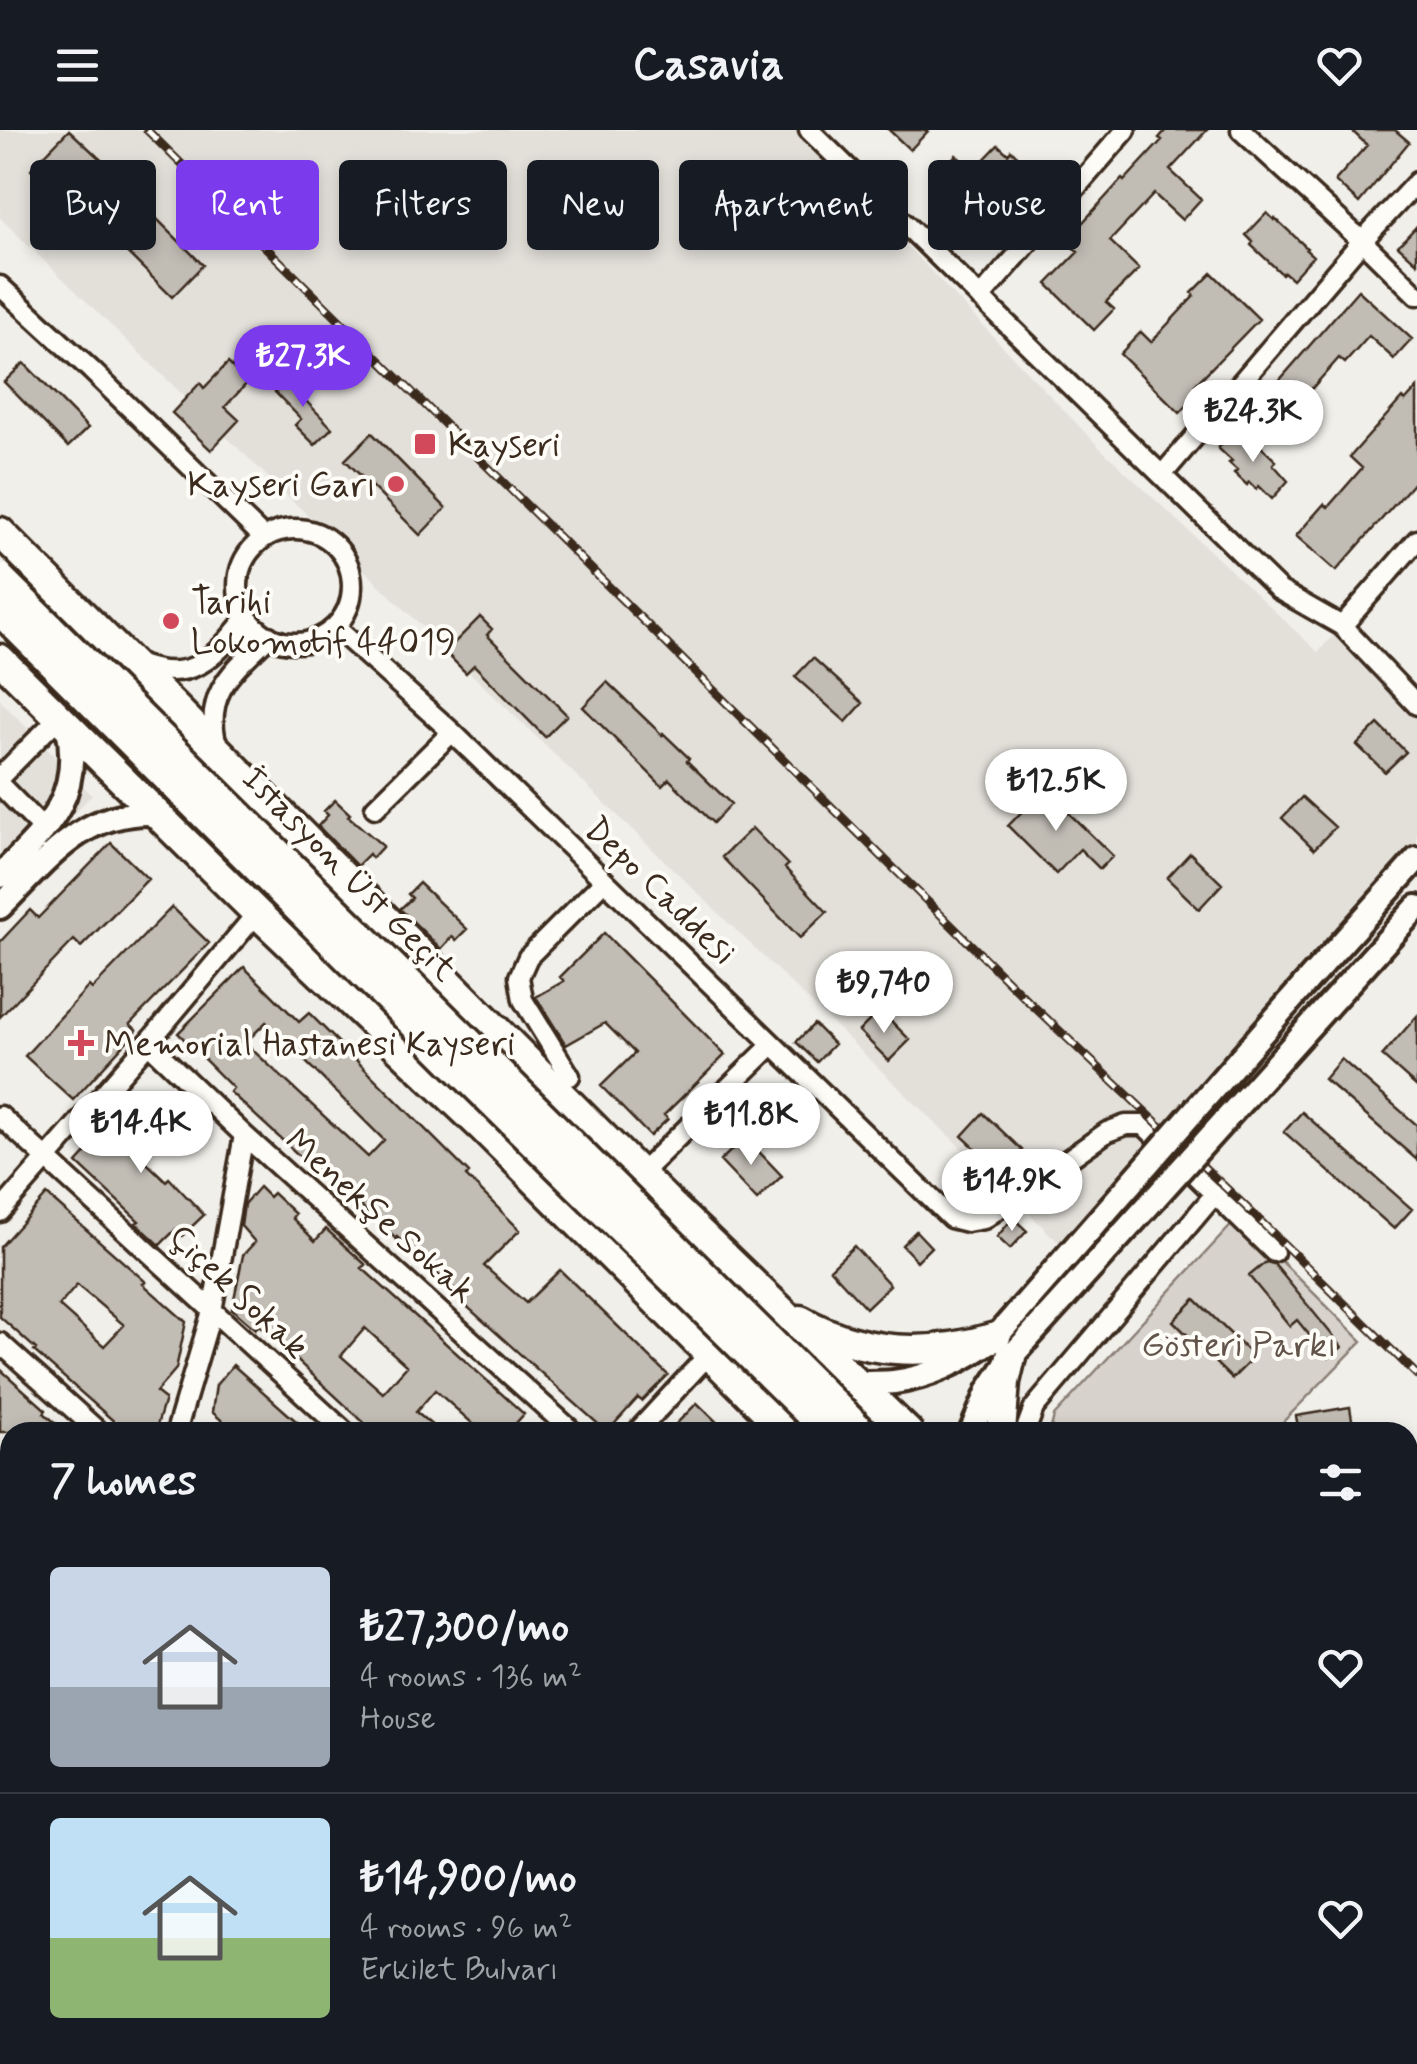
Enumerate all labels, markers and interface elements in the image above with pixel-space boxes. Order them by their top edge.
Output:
text: Casavia [633,36,784,95]
icon: menu [50,38,105,93]
icon: heart [1312,38,1367,93]
chip: Buy [30,160,156,250]
chip: Rent [176,160,319,250]
chip: Filters [339,160,507,250]
chip: New [527,160,659,250]
chip: Apartment [679,160,908,250]
chip: House [928,160,1081,250]
pin: ₺27.3K [222,325,384,410]
text: ₺27.3K [256,336,350,378]
pin: ₺24.3K [1172,380,1334,465]
text: ₺24.3K [1204,391,1302,433]
place label: Kayseri [448,423,560,469]
marker: Kayseri [412,431,438,457]
place label: Kayseri Garı [188,463,376,509]
marker: Kayseri Garı [385,473,407,495]
place label: Tarihi Lokomotif 44019 [191,580,456,666]
marker: Tarihi Lokomotif 44019 [160,610,182,632]
pin: ₺12.5K [975,749,1137,834]
street label: İstasyon Üst Geçit [231,757,467,992]
text: ₺12.5K [1007,760,1105,802]
street label: Depo Caddesi [574,807,746,976]
pin: ₺9,740 [803,951,965,1036]
text: ₺9,740 [837,962,931,1004]
place label: Memorial Hastanesi Kayseri [104,1022,515,1068]
marker: Memorial Hastanesi Kayseri [68,1030,94,1056]
pin: ₺11.8K [670,1083,832,1168]
pin: ₺14.4K [60,1091,222,1176]
text: ₺11.8K [704,1094,798,1136]
text: ₺14.4K [91,1102,191,1144]
street label: Menekşe Sokak [275,1119,485,1314]
pin: ₺14.9K [931,1149,1093,1234]
text: ₺14.9K [964,1160,1060,1202]
street label: Çiçek Sokak [157,1215,318,1370]
park label: Gösteri Parkı [1141,1323,1337,1369]
text: 7 homes [50,1455,197,1510]
icon: filters [1313,1455,1368,1510]
text: ₺27,300/mo [360,1601,569,1656]
icon: home [130,1607,250,1727]
icon: heart [1313,1640,1368,1695]
text: 4 rooms · 136 m² [360,1656,582,1698]
text: House [360,1698,436,1740]
text: ₺14,900/mo [360,1852,577,1907]
icon: home [130,1858,250,1978]
icon: heart [1313,1891,1368,1946]
text: 4 rooms · 96 m² [360,1907,573,1949]
text: Erkilet Bulvarı [360,1949,558,1991]

